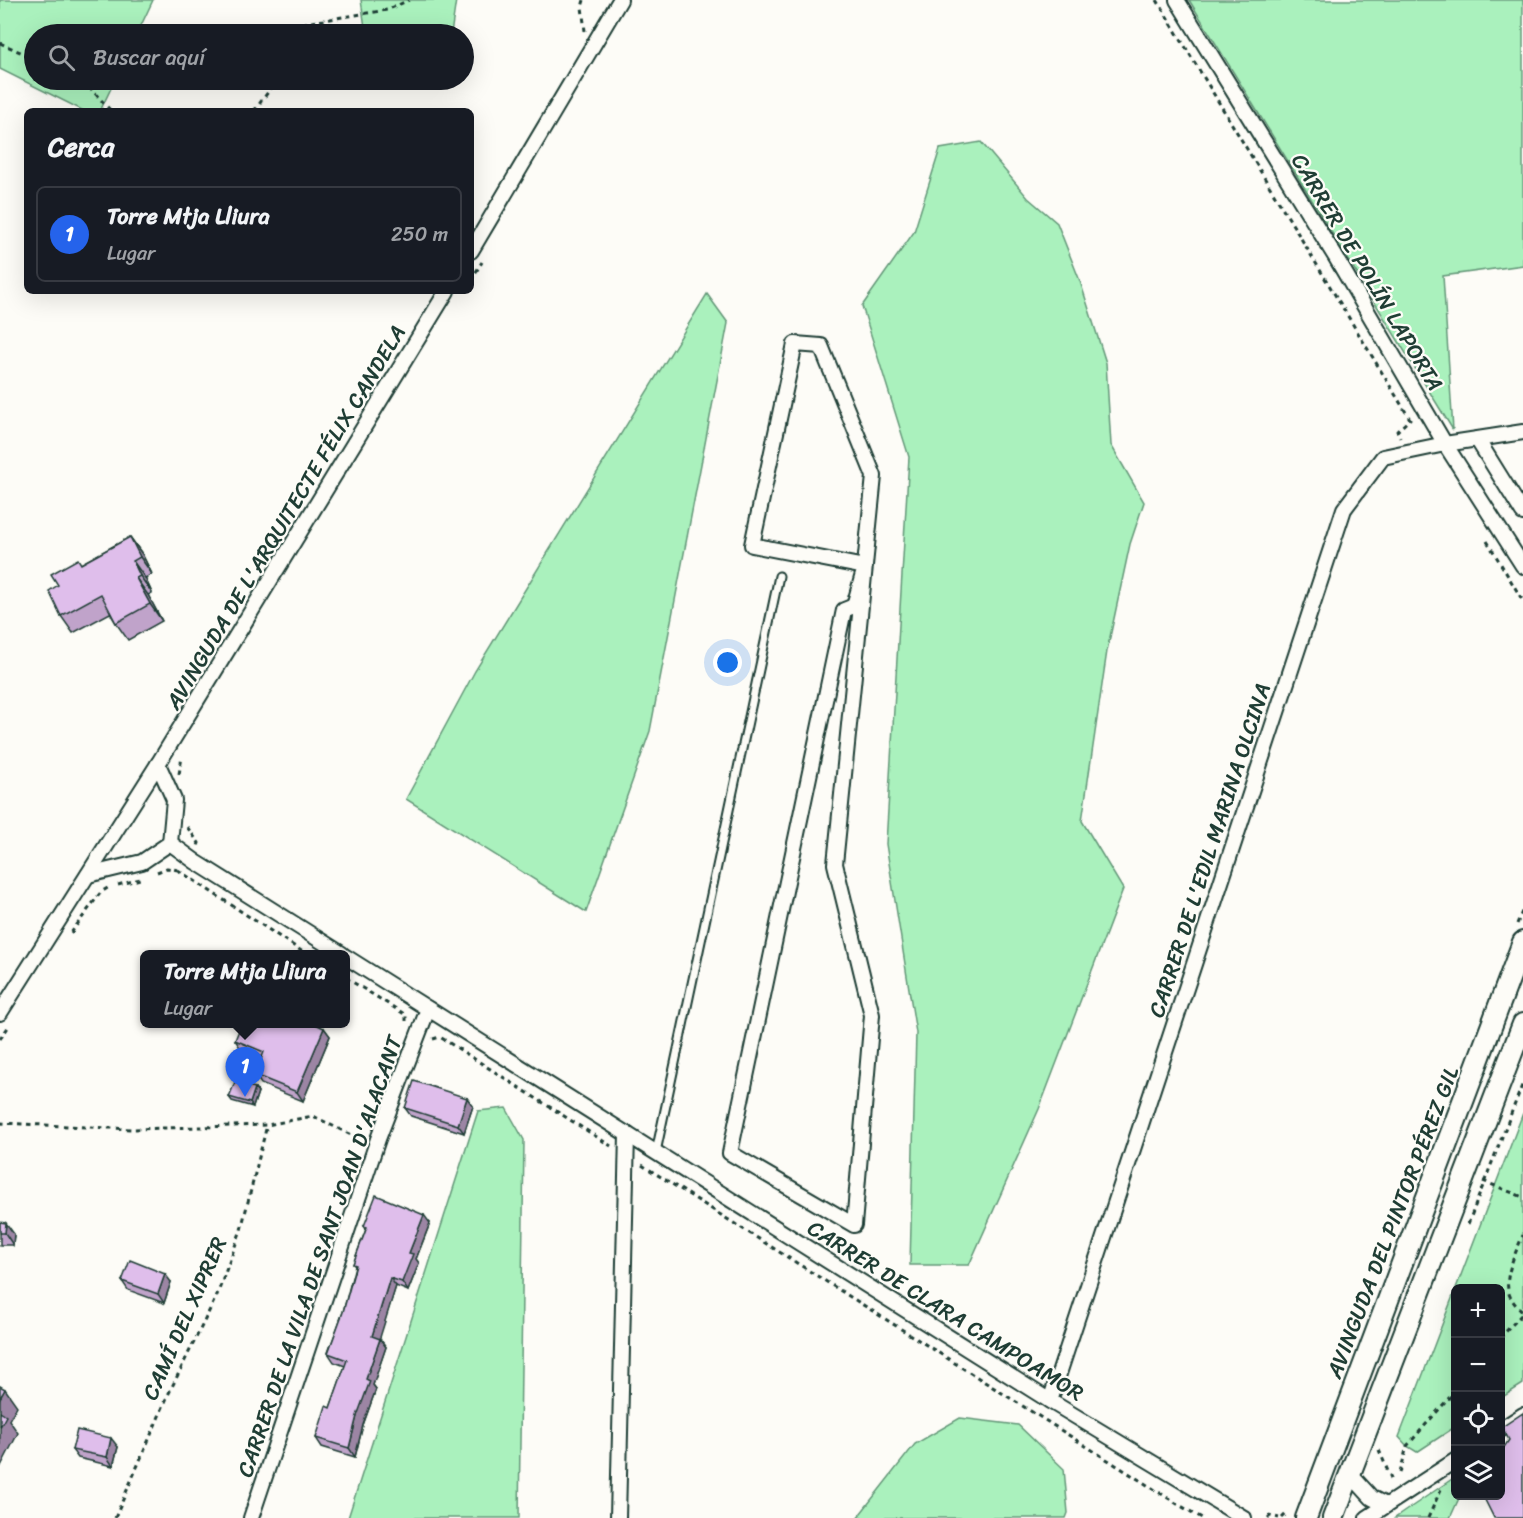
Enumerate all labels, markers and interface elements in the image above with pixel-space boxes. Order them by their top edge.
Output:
search box [24,24,474,90]
text: Buscar aquí [93,38,205,77]
icon: search [45,41,78,74]
text: Cerca [48,124,114,170]
street label: CARRER DE POLÍN LAPORTA [1281,146,1454,399]
text: Torre Mtja Lliura [107,197,269,236]
text: 1 [65,217,74,252]
text: 250 m [391,217,448,252]
text: Lugar [107,236,155,271]
street label: AVINGUDA DE L'ARQUITECTE FÉLIX CANDELA [154,317,416,718]
your location [713,648,742,677]
street label: CARRER DE L'EDIL MARINA OLCINA [1137,678,1282,1022]
popup [140,950,350,1028]
text: Torre Mtja Lliura [164,952,326,991]
text: Lugar [164,991,212,1026]
street label: CARRER DE LA VILA DE SANT JOAN D'ALACANT [225,1028,414,1482]
pin: 1 [226,1048,264,1097]
street label: AVINGUDA DEL PINTOR PÉREZ GIL [1314,1060,1470,1385]
street label: CARRER DE CLARA CAMPOAMOR [800,1209,1092,1412]
street label: CAMÍ DEL XIPRER [131,1230,238,1406]
map controls [1451,1284,1505,1500]
button: + [1451,1284,1505,1338]
button: − [1451,1338,1505,1392]
button: locate [1451,1392,1505,1446]
button: layers [1451,1446,1505,1500]

